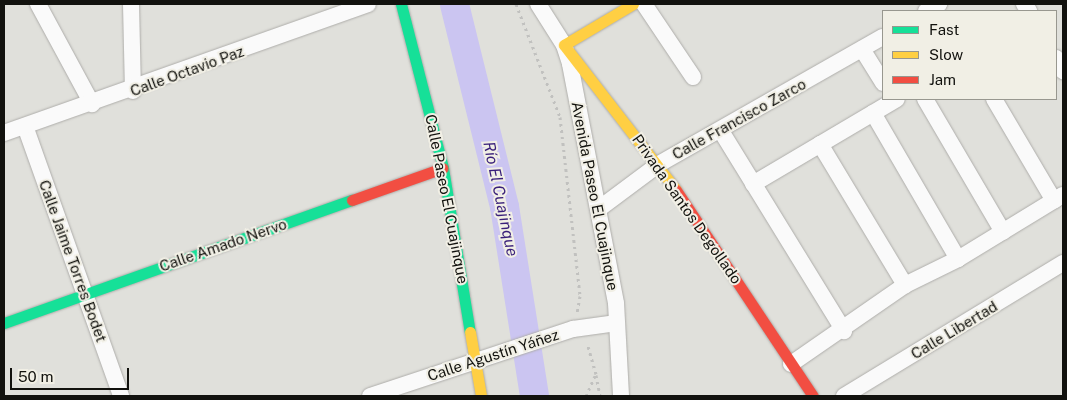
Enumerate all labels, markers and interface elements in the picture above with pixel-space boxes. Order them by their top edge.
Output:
legend [882,10,1057,100]
text: Fast [929,21,959,38]
street label: Calle Octavio Paz [128,42,246,100]
text: Slow [929,46,963,63]
text: Jam [929,71,956,88]
street label: Calle Francisco Zarco [669,75,809,163]
street label: Avenida Paseo El Cuajinque [568,100,622,292]
street label: Calle Paseo El Cuajinque [422,113,472,285]
street label: Privada Santos Degollado [628,131,746,287]
water label: Río El Cuajinque [478,140,522,258]
street label: Calle Jaime Torres Bodet [35,177,111,345]
street label: Calle Amado Nervo [157,215,289,275]
street label: Calle Libertad [907,297,1001,363]
street label: Calle Agustín Yáñez [425,325,561,385]
scale bar [12,358,131,390]
text: 50 m [18,368,53,385]

